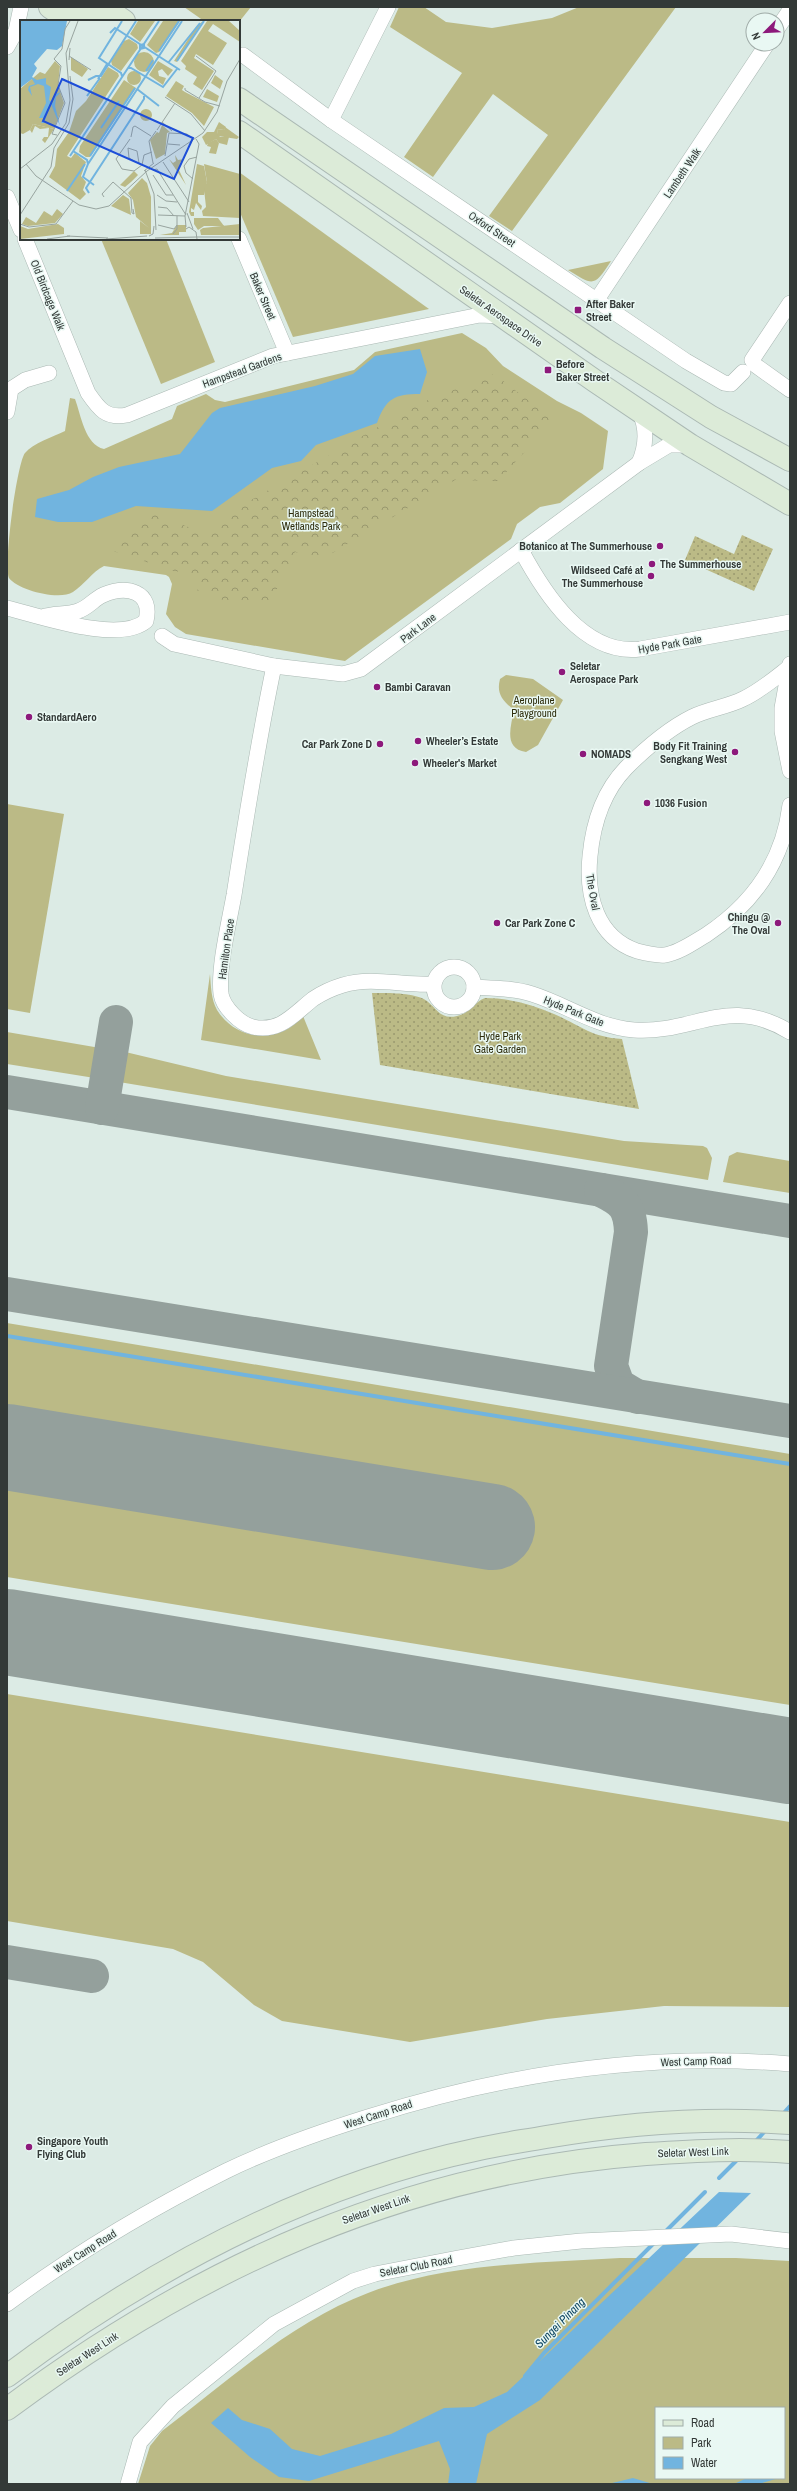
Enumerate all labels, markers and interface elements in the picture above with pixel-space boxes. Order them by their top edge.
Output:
north arrow [745,12,785,52]
inset map [20,20,240,240]
text: N [748,30,764,42]
street label: Lambeth Walk [660,145,704,201]
street label: Oxford Street [466,208,519,250]
street label: Old Birdcage Walk [27,258,69,333]
street label: Baker Street [247,270,279,322]
street label: Seletar Aerospace Drive [457,282,545,350]
place label: After Baker Street [586,297,635,324]
marker: After Baker Street [573,305,583,315]
street label: Hampstead Gardens [200,349,284,391]
place label: Before Baker Street [556,357,609,384]
marker: Before Baker Street [543,365,553,375]
park label: Hampstead Wetlands Park [282,506,341,533]
place label: Botanico at The Summerhouse [519,539,652,553]
marker: Botanico at The Summerhouse [655,541,665,551]
place label: The Summerhouse [660,557,741,571]
marker: The Summerhouse [647,559,657,569]
place label: Wildseed Café at The Summerhouse [562,563,643,590]
marker: Wildseed Café at The Summerhouse [646,571,656,581]
street label: Park Lane [397,610,439,646]
street label: Hyde Park Gate [637,632,703,656]
place label: Seletar Aerospace Park [570,659,639,686]
marker: Seletar Aerospace Park [557,667,567,677]
place label: Bambi Caravan [385,680,451,694]
marker: Bambi Caravan [372,682,382,692]
park label: Aeroplane Playground [511,693,557,720]
place label: StandardAero [37,710,97,724]
marker: StandardAero [24,712,34,722]
place label: Wheeler’s Estate [426,734,498,748]
marker: Wheeler’s Estate [413,736,423,746]
place label: Car Park Zone D [302,737,372,751]
marker: Car Park Zone D [375,739,385,749]
place label: Body Fit Training Sengkang West [653,739,727,766]
place label: NOMADS [591,747,631,761]
marker: Body Fit Training Sengkang West [730,747,740,757]
marker: NOMADS [578,749,588,759]
place label: Wheeler's Market [423,756,497,770]
marker: Wheeler's Market [410,758,420,768]
place label: 1036 Fusion [655,796,707,810]
marker: 1036 Fusion [642,798,652,808]
street label: The Oval [583,873,603,911]
place label: Chingu @ The Oval [728,910,770,937]
place label: Car Park Zone C [505,916,576,930]
street label: Hamilton Place [215,918,237,980]
marker: Car Park Zone C [492,918,502,928]
marker: Chingu @ The Oval [773,918,783,928]
street label: Hyde Park Gate [542,992,606,1030]
park label: Hyde Park Gate Garden [474,1029,526,1056]
street label: West Camp Road [660,2053,732,2069]
street label: West Camp Road [342,2096,414,2132]
place label: Singapore Youth Flying Club [37,2134,108,2161]
marker: Singapore Youth Flying Club [24,2142,34,2152]
street label: Seletar West Link [657,2144,729,2160]
street label: Seletar West Link [340,2191,412,2227]
street label: West Camp Road [51,2226,119,2276]
street label: Seletar Club Road [378,2252,454,2280]
water label: Sungei Pinang [531,2294,589,2352]
street label: Seletar West Link [53,2329,121,2379]
legend [655,2407,785,2479]
text: Road [691,2415,715,2431]
text: Park [691,2435,711,2451]
text: Water [691,2455,718,2471]

